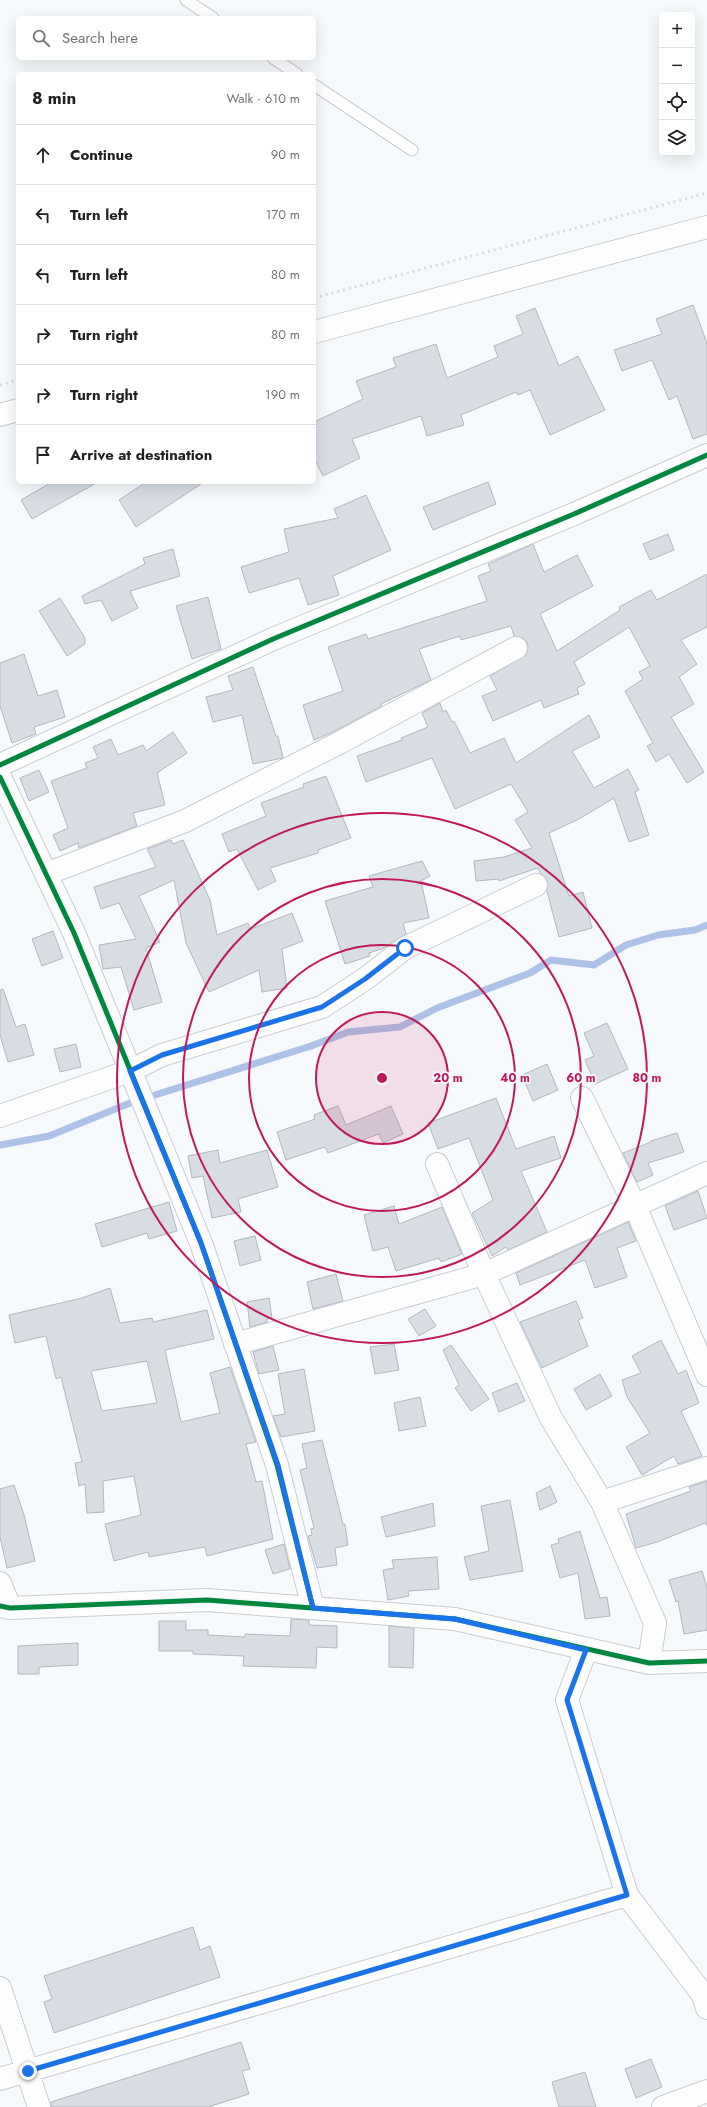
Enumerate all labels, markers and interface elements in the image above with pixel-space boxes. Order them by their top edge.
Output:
map controls [659,12,695,156]
button: + [659,12,695,48]
search box [16,16,316,60]
icon: search [30,27,52,49]
text: Search here [62,27,138,49]
button: − [659,48,695,84]
button: locate [659,84,695,120]
text: 8 min [32,86,76,110]
text: Walk · 610 m [227,89,300,108]
button: layers [659,120,695,156]
icon: ahead [32,144,54,166]
text: Continue [70,144,133,166]
text: 90 m [271,145,300,164]
icon: left [32,204,54,226]
text: Turn left [70,204,128,226]
text: 170 m [265,205,300,224]
icon: left [32,264,54,286]
text: Turn left [70,264,128,286]
text: 80 m [271,265,300,284]
icon: right [32,324,54,346]
text: Turn right [70,324,138,346]
text: 80 m [271,325,300,344]
icon: right [32,384,54,406]
text: Turn right [70,384,138,406]
text: 190 m [265,385,300,404]
icon: arrive [32,444,54,466]
text: Arrive at destination [70,444,212,466]
route start [396,939,414,957]
text: 20 m [433,1069,463,1087]
text: 40 m [500,1069,530,1087]
text: 60 m [566,1069,596,1087]
text: 80 m [633,1069,662,1087]
centre of rings [375,1071,389,1085]
route end [19,2062,37,2080]

